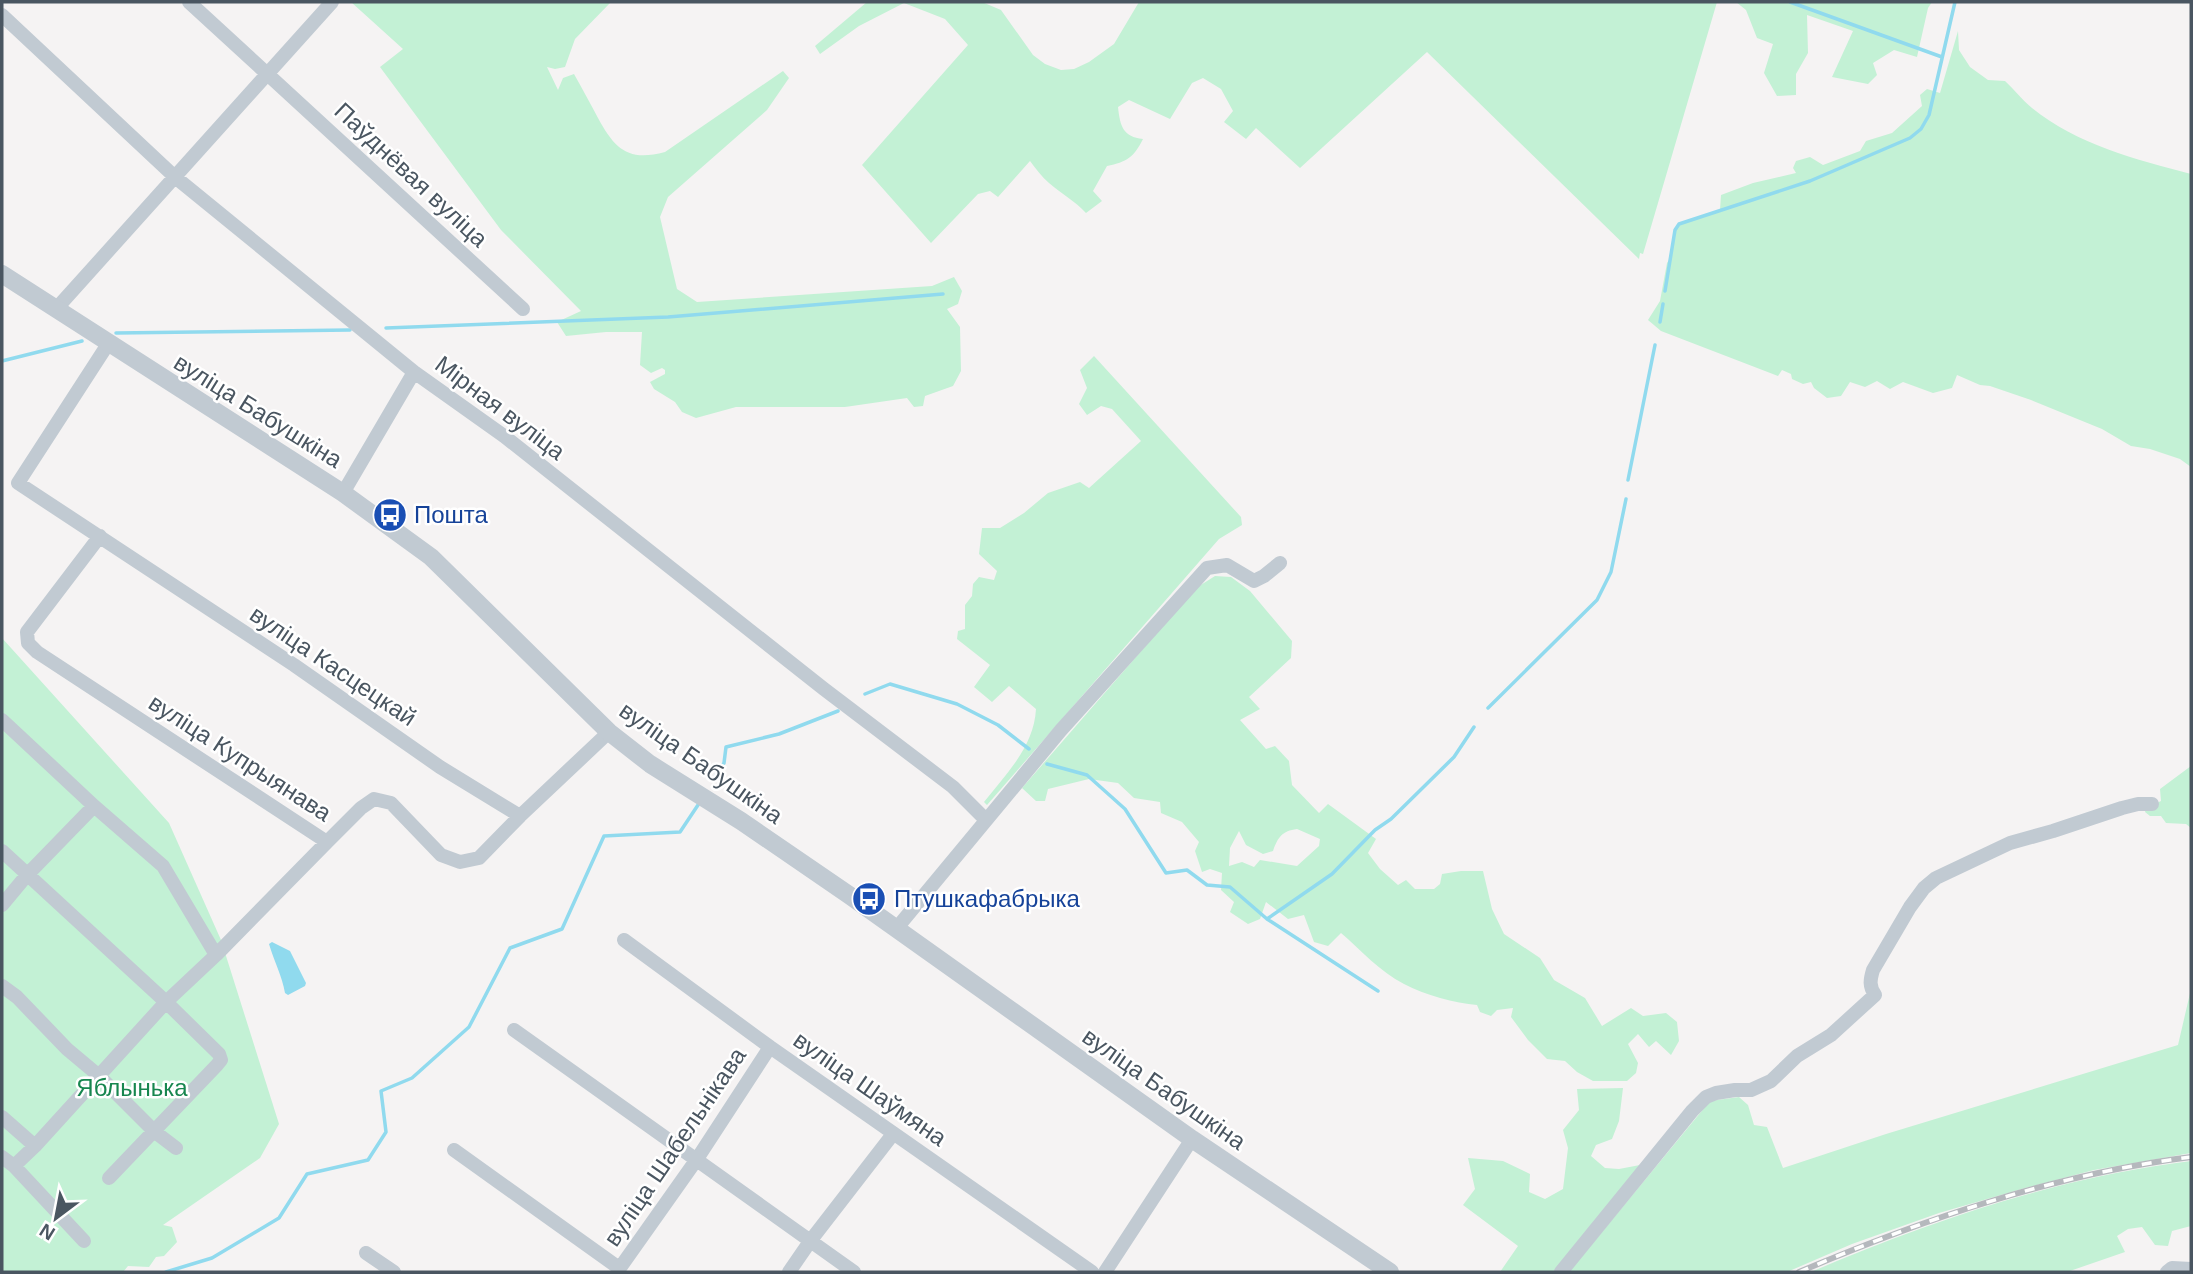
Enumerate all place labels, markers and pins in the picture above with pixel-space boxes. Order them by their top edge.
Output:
bus stop icon: Пошта [371,496,409,534]
place label: Пошта [414,501,489,528]
bus stop icon: Птушкафабрыка [850,880,888,918]
place label: Птушкафабрыка [894,885,1081,912]

